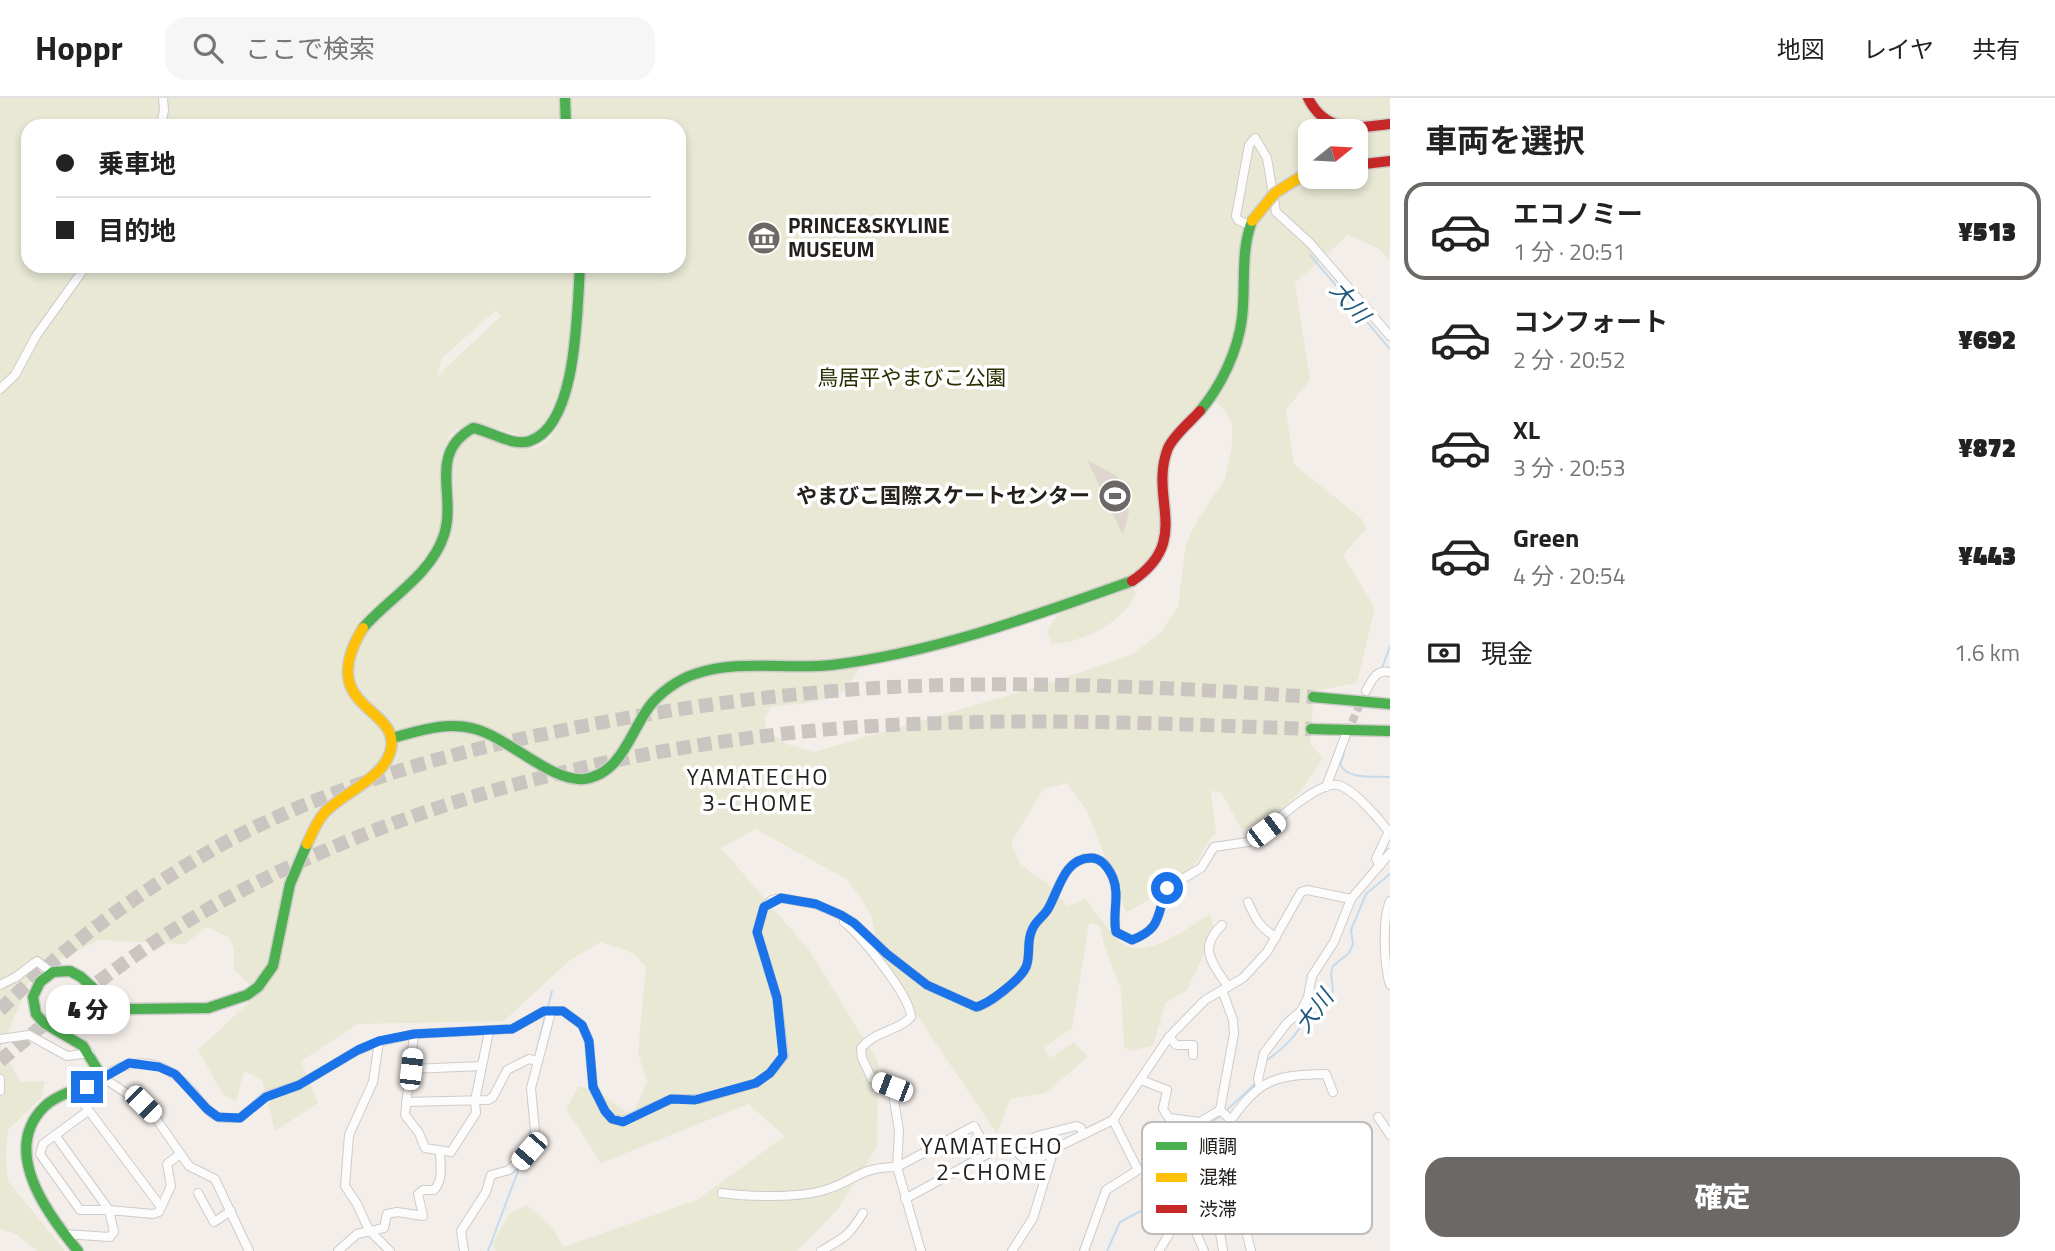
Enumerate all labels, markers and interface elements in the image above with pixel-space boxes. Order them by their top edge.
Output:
search box [165,17,655,80]
text: Hoppr [35,23,123,73]
icon: search [189,29,227,67]
text: ここで検索 [245,29,375,68]
text: 地図 [1777,31,1825,67]
text: レイヤ [1863,31,1934,67]
text: 共有 [1972,31,2020,67]
text: 車両を選択 [1425,116,1585,164]
north arrow [1298,119,1368,189]
map controls [1298,119,1368,189]
text: 乗車地 [98,144,176,183]
text: エコノミー [1513,194,1643,233]
icon: car [1429,200,1492,263]
place label: PRINCE&SKYLINE MUSEUM [788,209,949,265]
text: 目的地 [98,211,176,250]
text: ¥513 [1958,212,2016,251]
museum icon: PRINCE&SKYLINE MUSEUM [745,219,783,257]
text: 1 分 · 20:51 [1513,234,1626,269]
water label: 大川 [1322,273,1381,333]
text: コンフォート [1513,302,1668,341]
icon: car [1429,308,1492,371]
text: ¥692 [1958,320,2016,359]
text: 2 分 · 20:52 [1513,342,1626,377]
park label: 鳥居平やまびこ公園 [818,361,1007,393]
text: XL [1513,410,1540,449]
icon: car [1429,416,1492,479]
text: ¥872 [1958,428,2016,467]
text: 3 分 · 20:53 [1513,450,1626,485]
sports icon: やまびこ国際スケートセンター [1096,477,1134,515]
place label: やまびこ国際スケートセンター [796,479,1090,511]
text: Green [1513,518,1579,557]
icon: car [1429,524,1492,587]
text: ¥443 [1958,536,2016,575]
text: 4 分 · 20:54 [1513,558,1626,593]
icon: cash [1425,634,1463,672]
text: 現金 [1481,634,1533,673]
text: 1.6 km [1954,635,2020,670]
district label: YAMATECHO 3-CHOME [687,759,829,820]
car [1243,809,1290,851]
route start [1151,872,1183,904]
water label: 大川 [1286,979,1343,1040]
callout: 4 分 [45,986,129,1034]
text: 4 分 [68,992,108,1027]
car [399,1047,424,1091]
car [869,1070,916,1104]
route end [71,1071,103,1103]
car [121,1082,166,1126]
legend [1142,1122,1372,1234]
car [508,1128,551,1174]
district label: YAMATECHO 2-CHOME [921,1128,1063,1189]
text: 順調 [1199,1131,1237,1160]
button: 確定 [1425,1157,2020,1237]
text: 混雑 [1199,1162,1237,1191]
text: 渋滞 [1199,1194,1237,1223]

